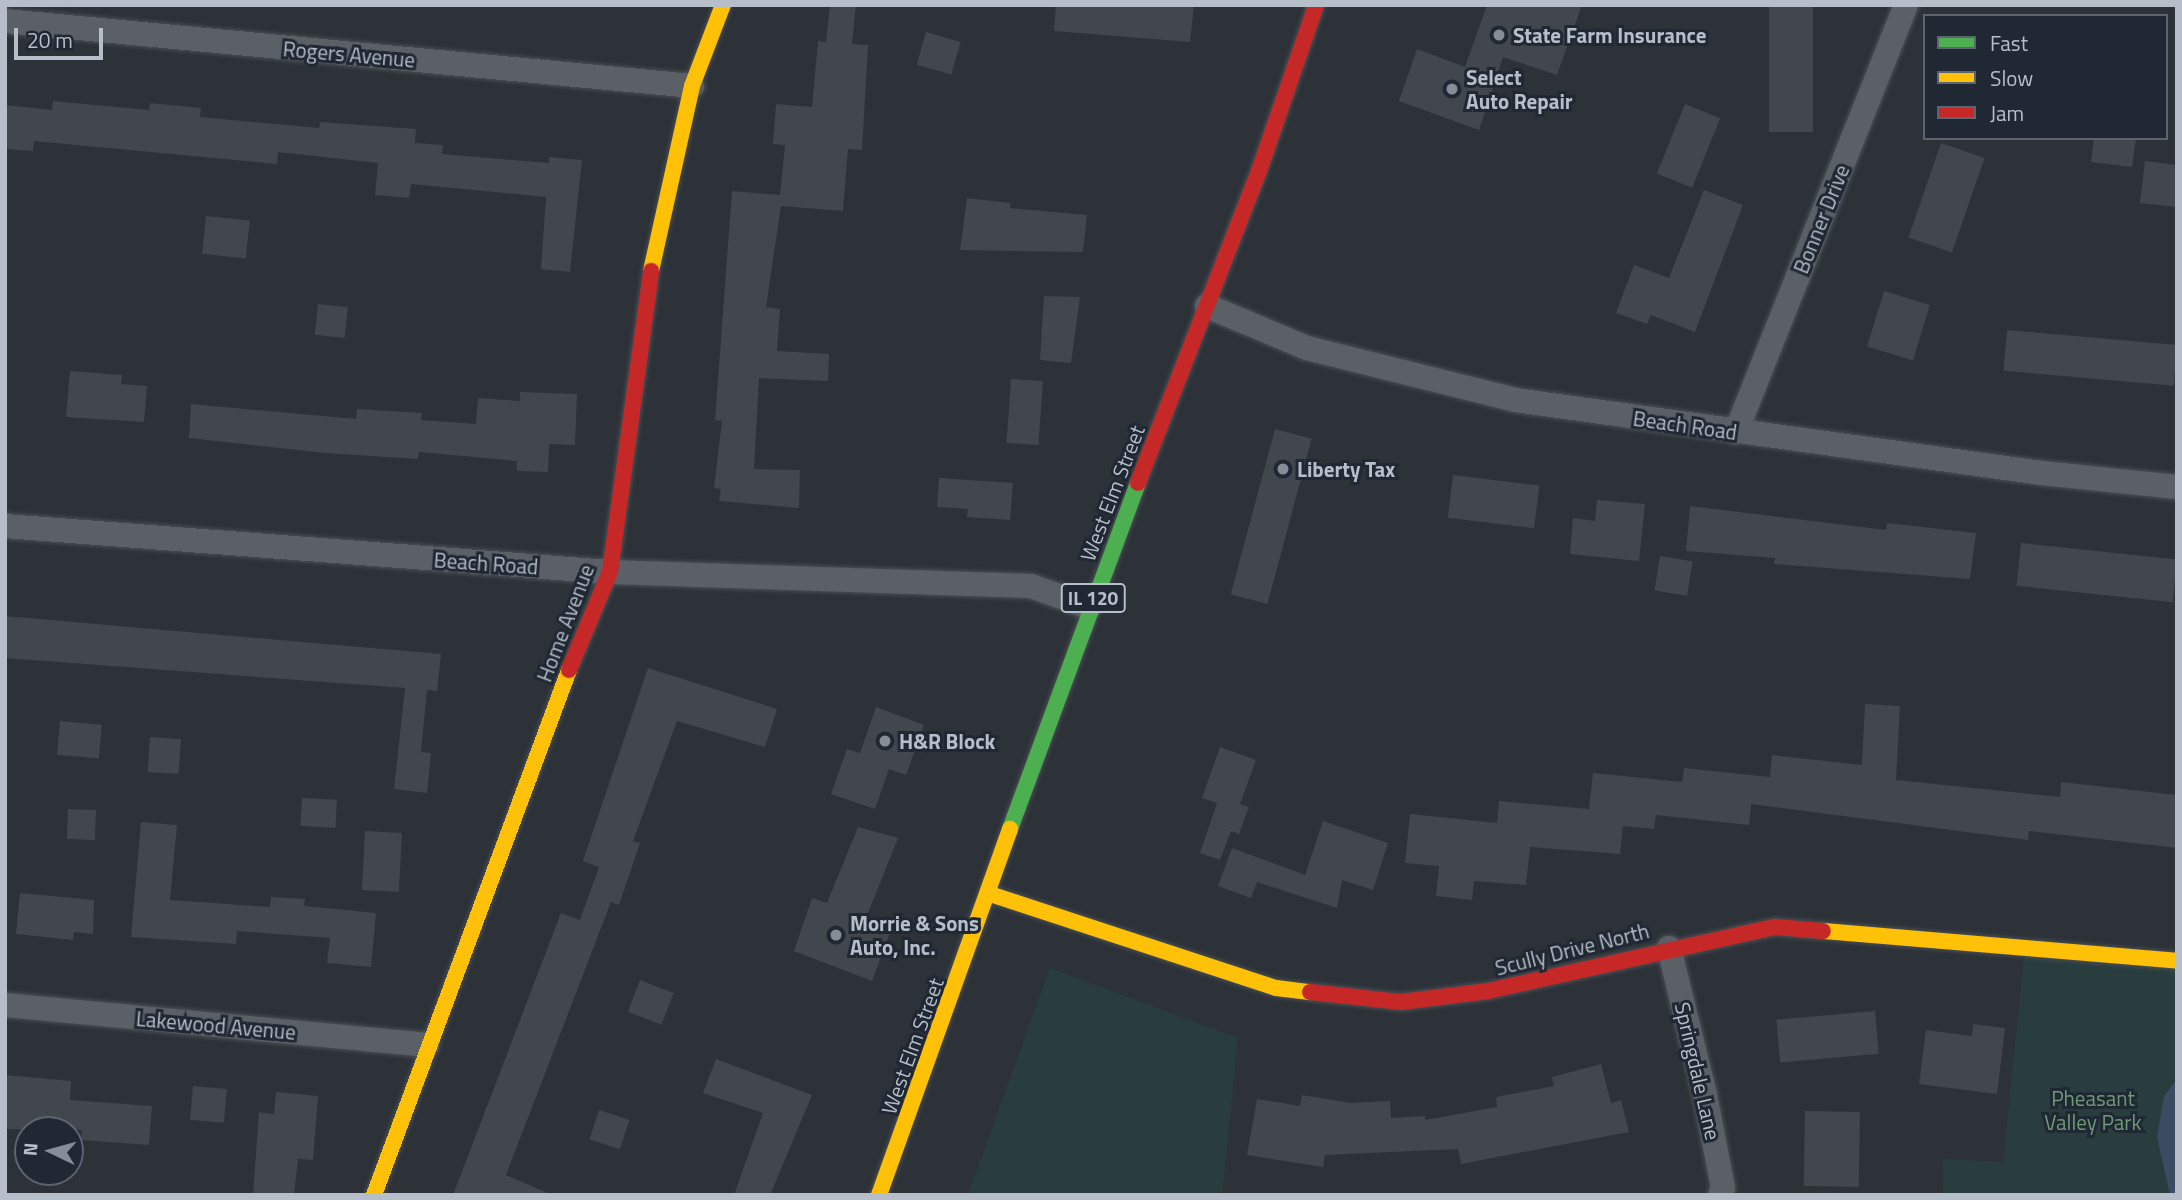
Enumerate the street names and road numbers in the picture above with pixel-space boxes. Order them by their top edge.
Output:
street label: Rogers Avenue [282,36,416,72]
street label: Bonner Drive [1788,161,1854,277]
street label: Beach Road [1631,405,1739,445]
street label: West Elm Street [1075,422,1149,564]
street label: Beach Road [433,547,539,579]
street label: Home Avenue [531,561,599,685]
road number: IL 120 [1060,582,1126,614]
street label: Scully Drive North [1492,918,1652,980]
street label: West Elm Street [876,974,948,1118]
street label: Springdale Lane [1670,1000,1726,1142]
street label: Lakewood Avenue [135,1005,297,1045]

